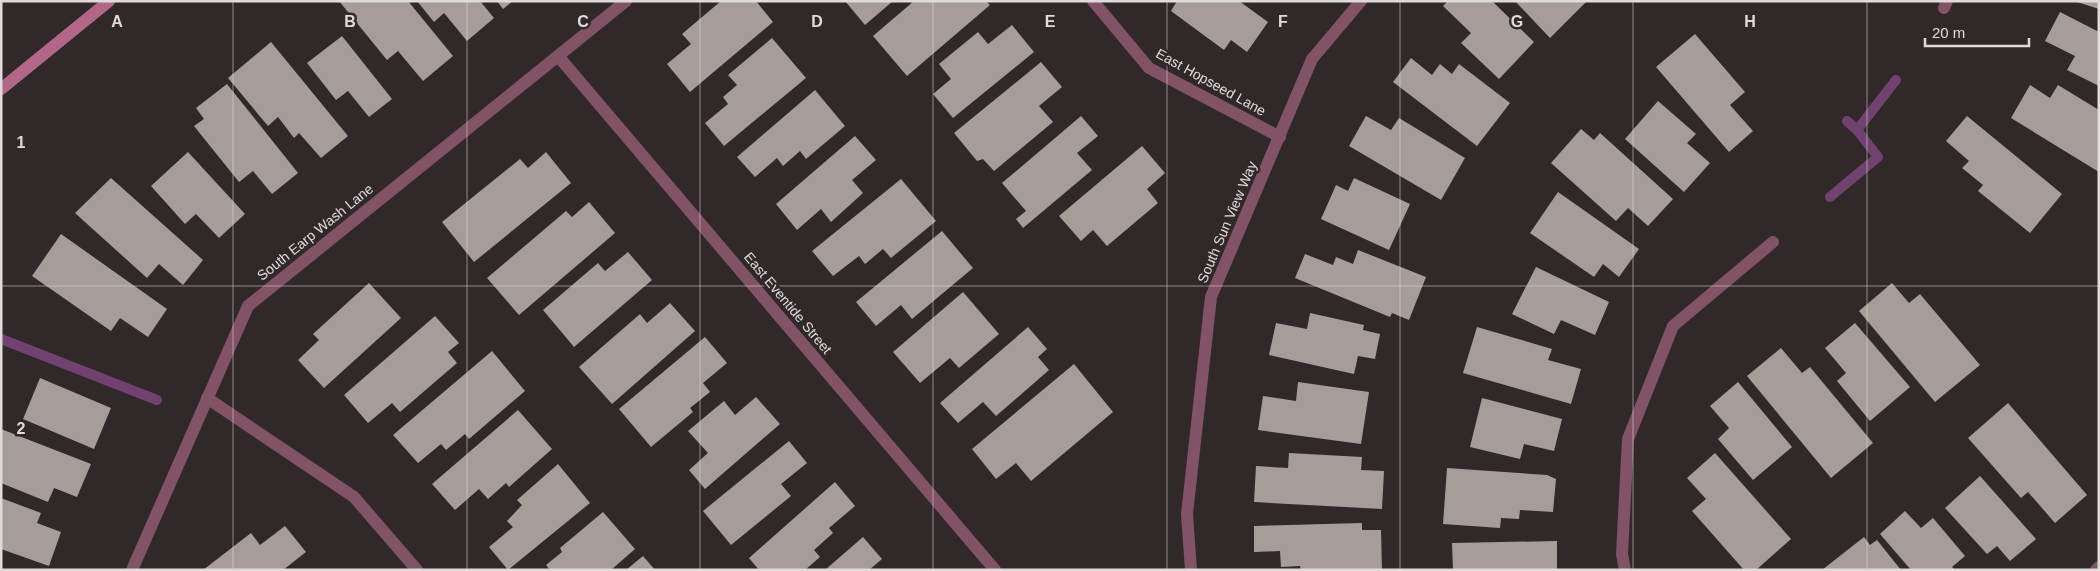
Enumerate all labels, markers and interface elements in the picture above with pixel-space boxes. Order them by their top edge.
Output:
text: A [111,13,123,30]
text: B [344,13,356,30]
text: C [577,13,589,30]
text: D [811,13,823,30]
text: E [1045,13,1056,30]
text: F [1278,13,1288,30]
text: G [1511,13,1523,30]
text: H [1744,13,1756,30]
scale bar [1925,15,2029,47]
text: 20 m [1932,24,1965,41]
street label: East Hopseed Lane [1153,45,1269,119]
text: 1 [17,134,26,151]
street label: South Sun View Way [1194,159,1260,285]
street label: South Earp Wash Lane [254,180,376,284]
street label: East Eventide Street [741,249,835,357]
text: 2 [17,420,26,437]

